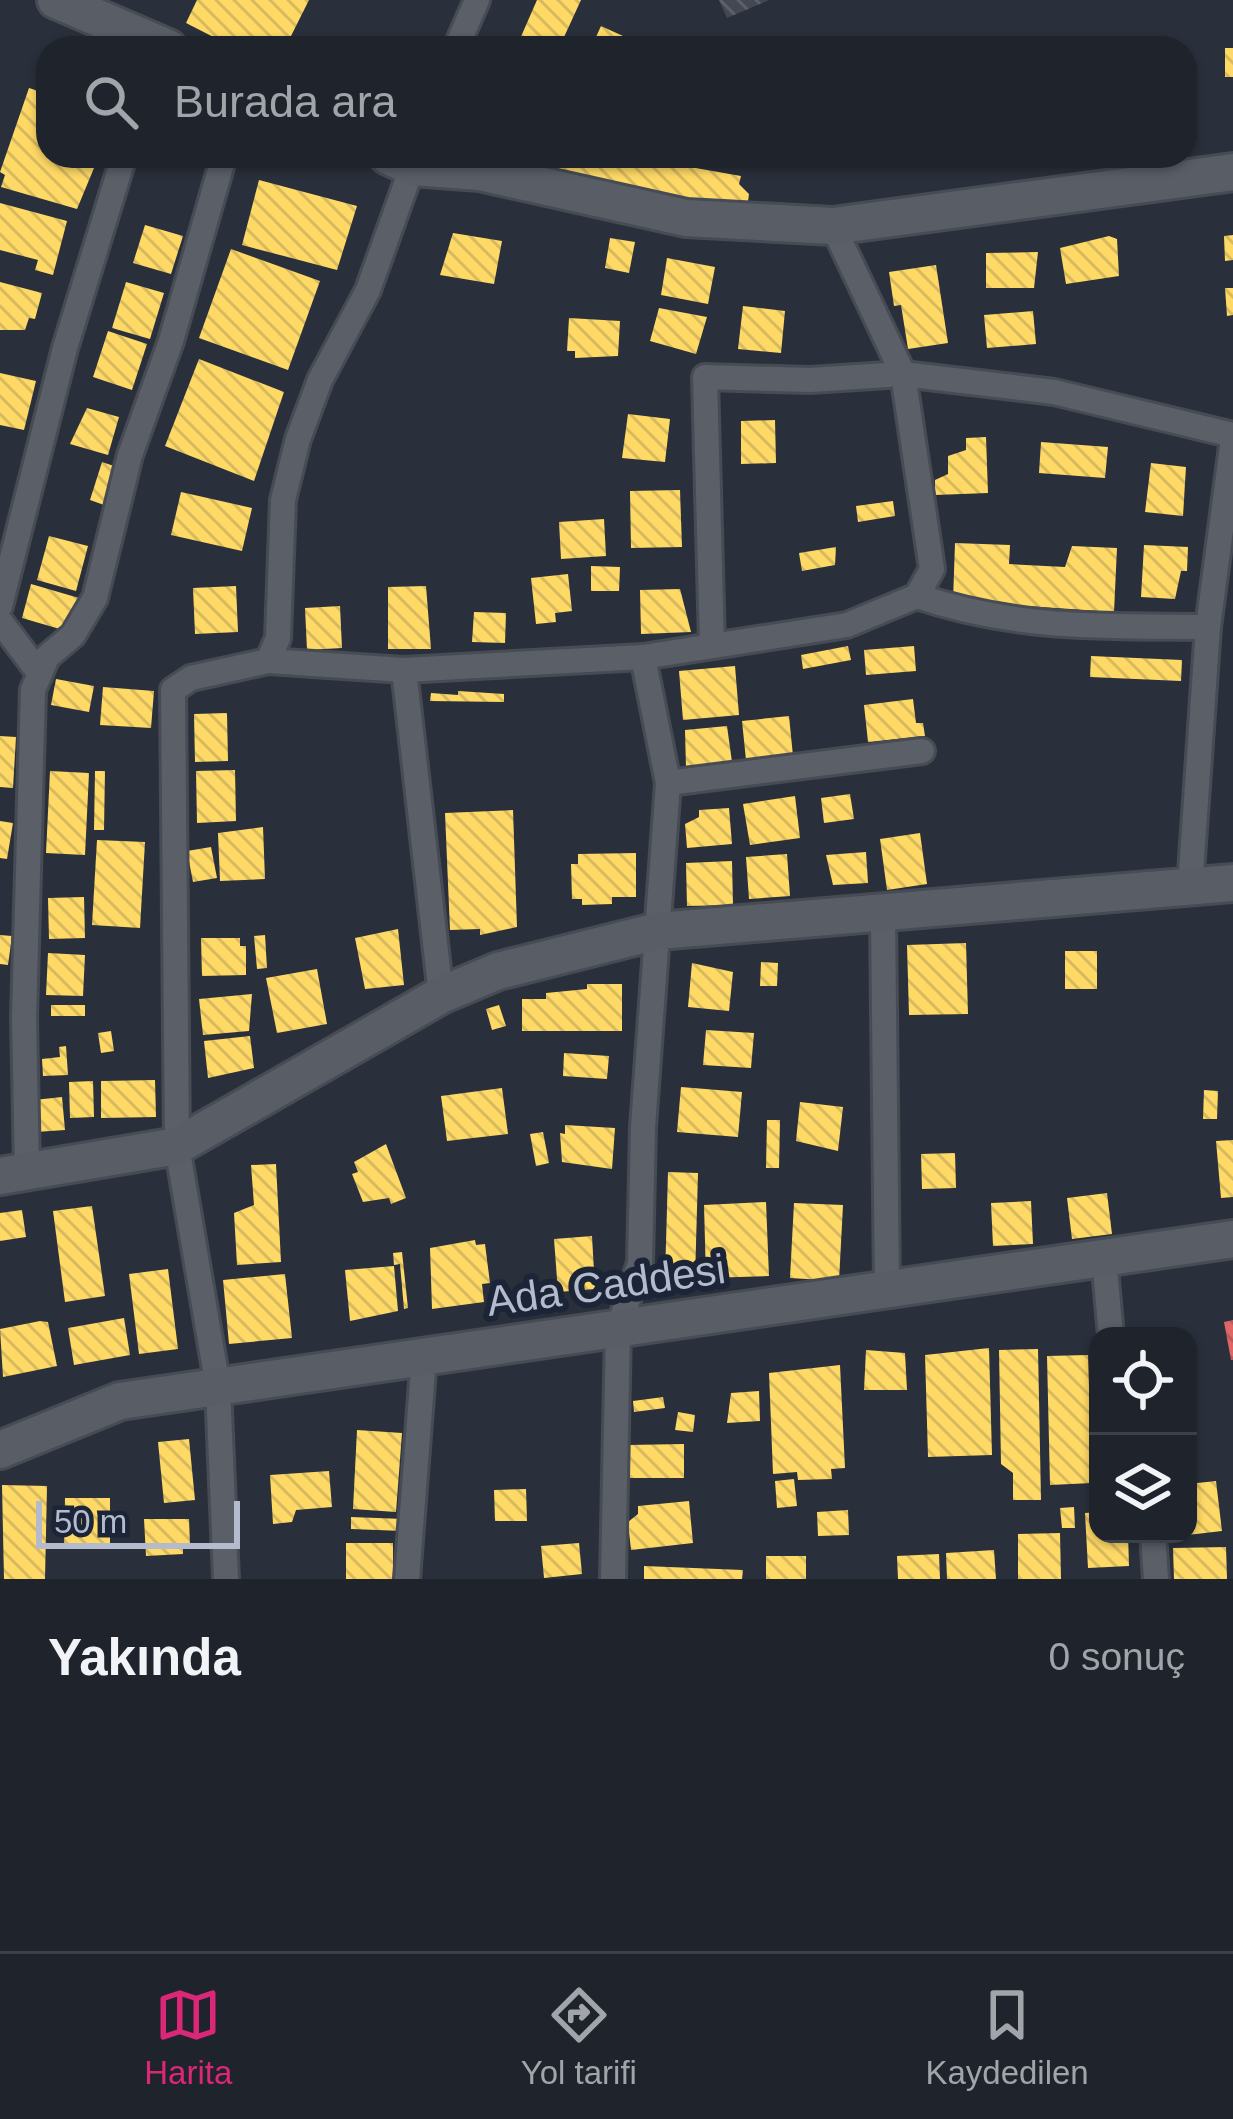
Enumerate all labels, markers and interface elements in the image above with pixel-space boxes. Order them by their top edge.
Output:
search box [36,36,1197,168]
icon: search [78,69,144,135]
text: Burada ara [174,76,397,127]
street label: Ada Caddesi [484,1245,728,1325]
map controls [1089,1327,1197,1543]
button: locate [1089,1327,1197,1435]
button: layers [1089,1435,1197,1543]
scale bar [36,1495,240,1548]
text: 50 m [54,1503,127,1540]
text: Yakında [48,1629,241,1686]
text: 0 sonuç [1048,1635,1185,1678]
tab: Harita [144,1982,232,2092]
tab: Yol tarifi [521,1982,637,2092]
tab: Kaydedilen [925,1982,1089,2092]

